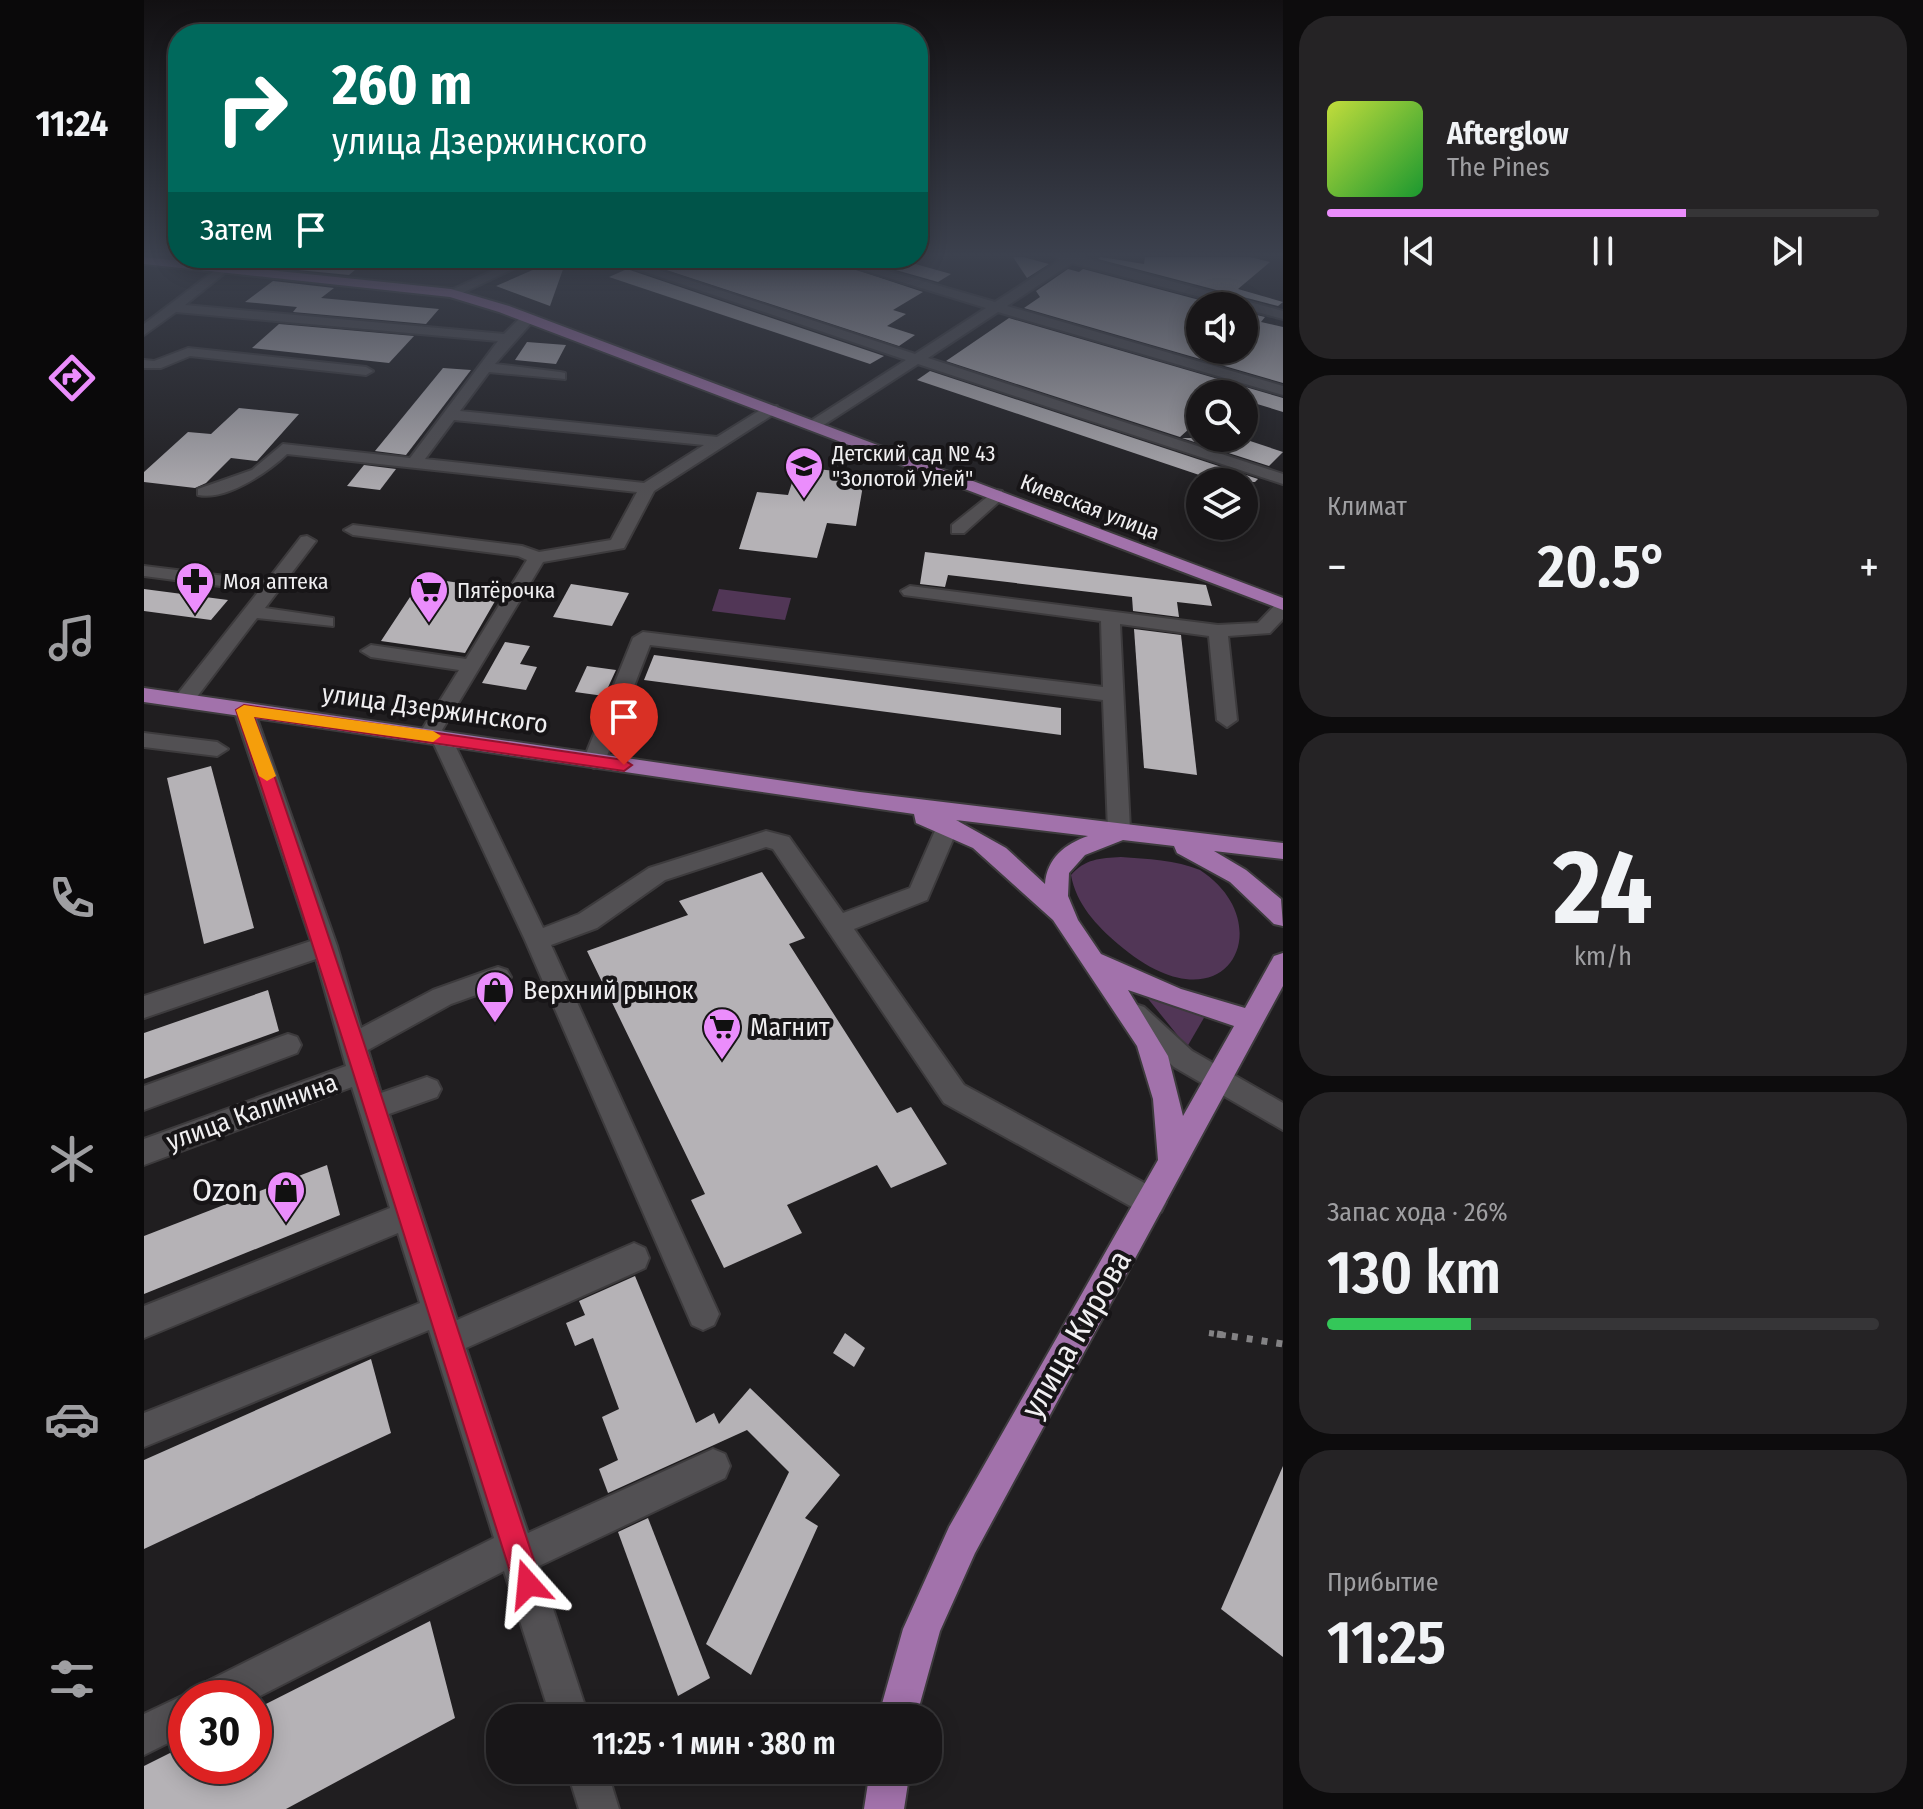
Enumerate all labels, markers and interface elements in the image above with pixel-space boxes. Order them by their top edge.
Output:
text: 260 m [332,52,472,119]
icon: right [200,56,304,160]
text: 11:24 [36,102,108,146]
text: Afterglow [1447,116,1569,152]
text: улица Дзержинского [332,120,648,164]
text: The Pines [1447,152,1550,183]
icon: arrive [289,208,333,252]
text: Затем [200,212,273,248]
icon: previous [1397,229,1441,273]
icon: pause [1581,229,1625,273]
icon: next [1765,229,1809,273]
map controls [1186,292,1258,540]
button: sound [1186,292,1258,364]
icon: directions [44,350,100,406]
button: search [1186,380,1258,452]
place label: Детский сад № 43 "Золотой Улей" [831,440,995,492]
school or university icon: Детский сад № 43 "Золотой Улей" [783,445,825,500]
street label: Киевская улица [1017,468,1163,546]
button: layers [1186,468,1258,540]
text: Климат [1327,491,1407,522]
text: 20.5° [1538,531,1668,603]
text: − [1327,541,1347,594]
text: + [1859,541,1879,594]
pharmacy icon: Моя аптека [174,560,216,615]
place label: Моя аптека [223,568,329,595]
supermarket icon: Пятёрочка [408,569,450,624]
place label: Пятёрочка [457,577,555,604]
icon: music [44,610,100,666]
street label: улица Дзержинского [320,678,550,740]
pin [590,683,658,765]
icon: arrive [602,695,646,739]
text: 24 [1553,826,1653,951]
icon: phone [44,870,100,926]
text: km/h [1574,941,1632,972]
shop icon: Верхний рынок [474,969,516,1024]
place label: Верхний рынок [523,975,694,1006]
supermarket icon: Магнит [701,1006,743,1061]
place label: Магнит [750,1012,830,1043]
street label: улица Калинина [162,1067,342,1157]
icon: climate [44,1131,100,1187]
shop icon: Ozon [265,1169,307,1224]
place label: Ozon [192,1171,258,1209]
text: Запас хода · 26% [1327,1197,1508,1228]
text: 130 km [1327,1237,1501,1309]
street label: улица Кирова [1013,1243,1139,1425]
icon: car [44,1391,100,1447]
position arrow [486,1542,570,1626]
text: Прибытие [1327,1567,1439,1598]
text: 11:25 [1327,1607,1446,1679]
icon: filters [44,1651,100,1707]
speed limit sign: 30 [168,1680,272,1784]
text: 11:25 · 1 мин · 380 m [592,1726,836,1762]

